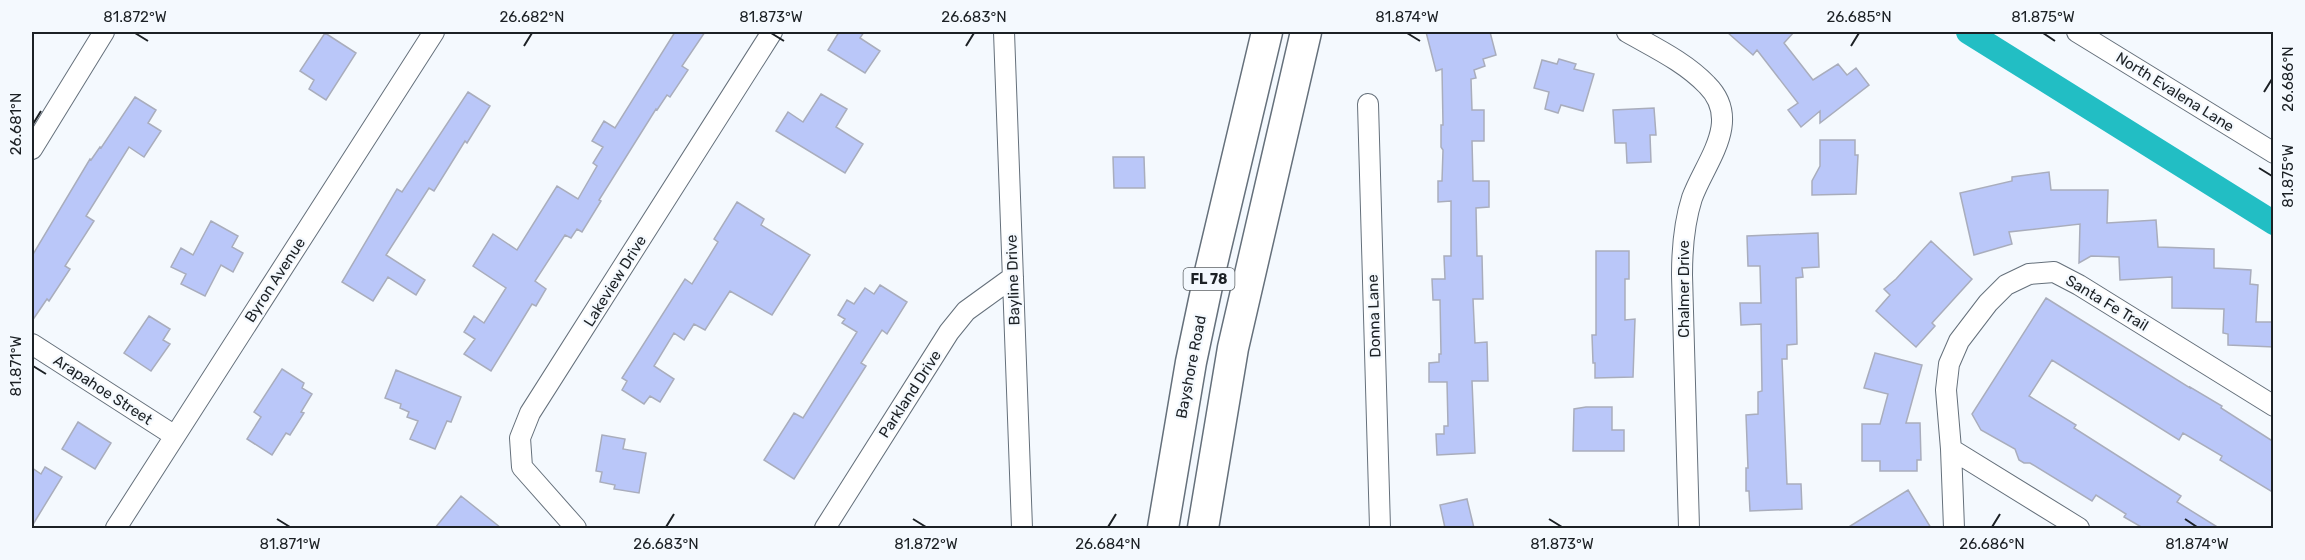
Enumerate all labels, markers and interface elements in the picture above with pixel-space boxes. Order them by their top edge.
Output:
text: 81.872°W [103,8,167,26]
text: 26.682°N [499,8,565,26]
text: 81.873°W [739,8,803,26]
text: 26.683°N [941,8,1007,26]
text: 81.874°W [1375,8,1439,26]
text: 26.685°N [1826,8,1892,26]
text: 81.875°W [2011,8,2075,26]
text: 26.686°N [2279,46,2297,112]
street label: North Evalena Lane [2113,48,2237,136]
text: 26.681°N [7,93,25,155]
text: 81.875°W [2279,144,2297,208]
street label: Lakeview Drive [580,232,650,330]
street label: Byron Avenue [241,234,309,326]
street label: Bayline Drive [1002,234,1024,326]
street label: Chalmer Drive [1675,240,1693,338]
road number: FL 78 [1184,268,1234,290]
street label: Santa Fe Trail [2062,271,2152,335]
street label: Donna Lane [1364,274,1384,358]
street label: Bayshore Road [1172,314,1210,420]
text: 81.871°W [7,335,25,397]
street label: Parkland Drive [875,347,945,441]
street label: Arapahoe Street [50,351,156,429]
text: 81.871°W [259,535,321,553]
text: 26.683°N [633,535,699,553]
text: 81.872°W [894,535,958,553]
text: 26.684°N [1075,535,1141,553]
text: 81.873°W [1530,535,1594,553]
text: 26.686°N [1959,535,2025,553]
text: 81.874°W [2165,535,2229,553]

